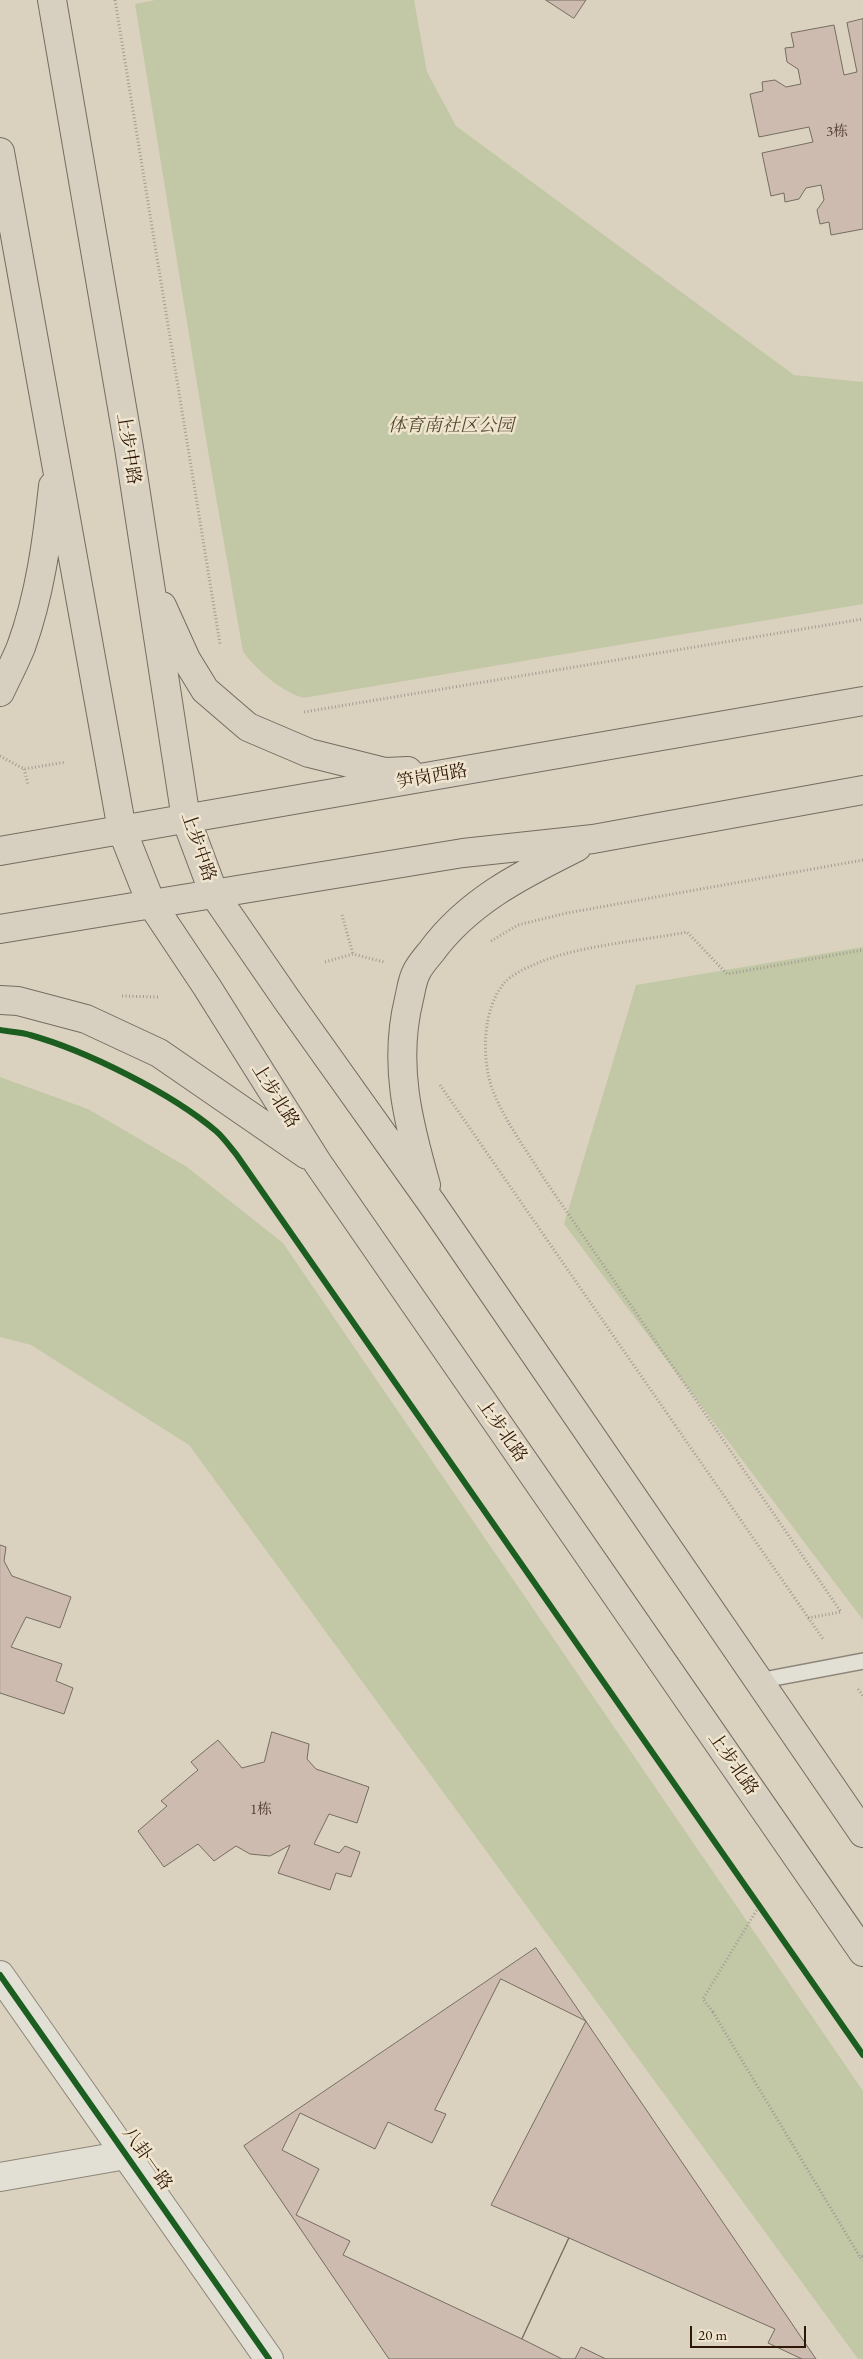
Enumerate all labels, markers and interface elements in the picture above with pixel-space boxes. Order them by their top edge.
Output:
house number: 3栋 [826,123,848,141]
street label: 上步中路 [112,412,144,486]
park label: 体育南社区公园 [388,415,514,437]
street label: 笋岗西路 [395,760,469,794]
street label: 上步中路 [176,809,220,885]
street label: 上步北路 [247,1060,303,1132]
street label: 上步北路 [473,1395,531,1467]
street label: 上步北路 [704,1728,762,1800]
house number: 1栋 [250,1801,272,1819]
street label: 八卦一路 [118,2123,176,2195]
scale bar [693,2316,809,2348]
text: 20 m [698,2325,727,2344]

